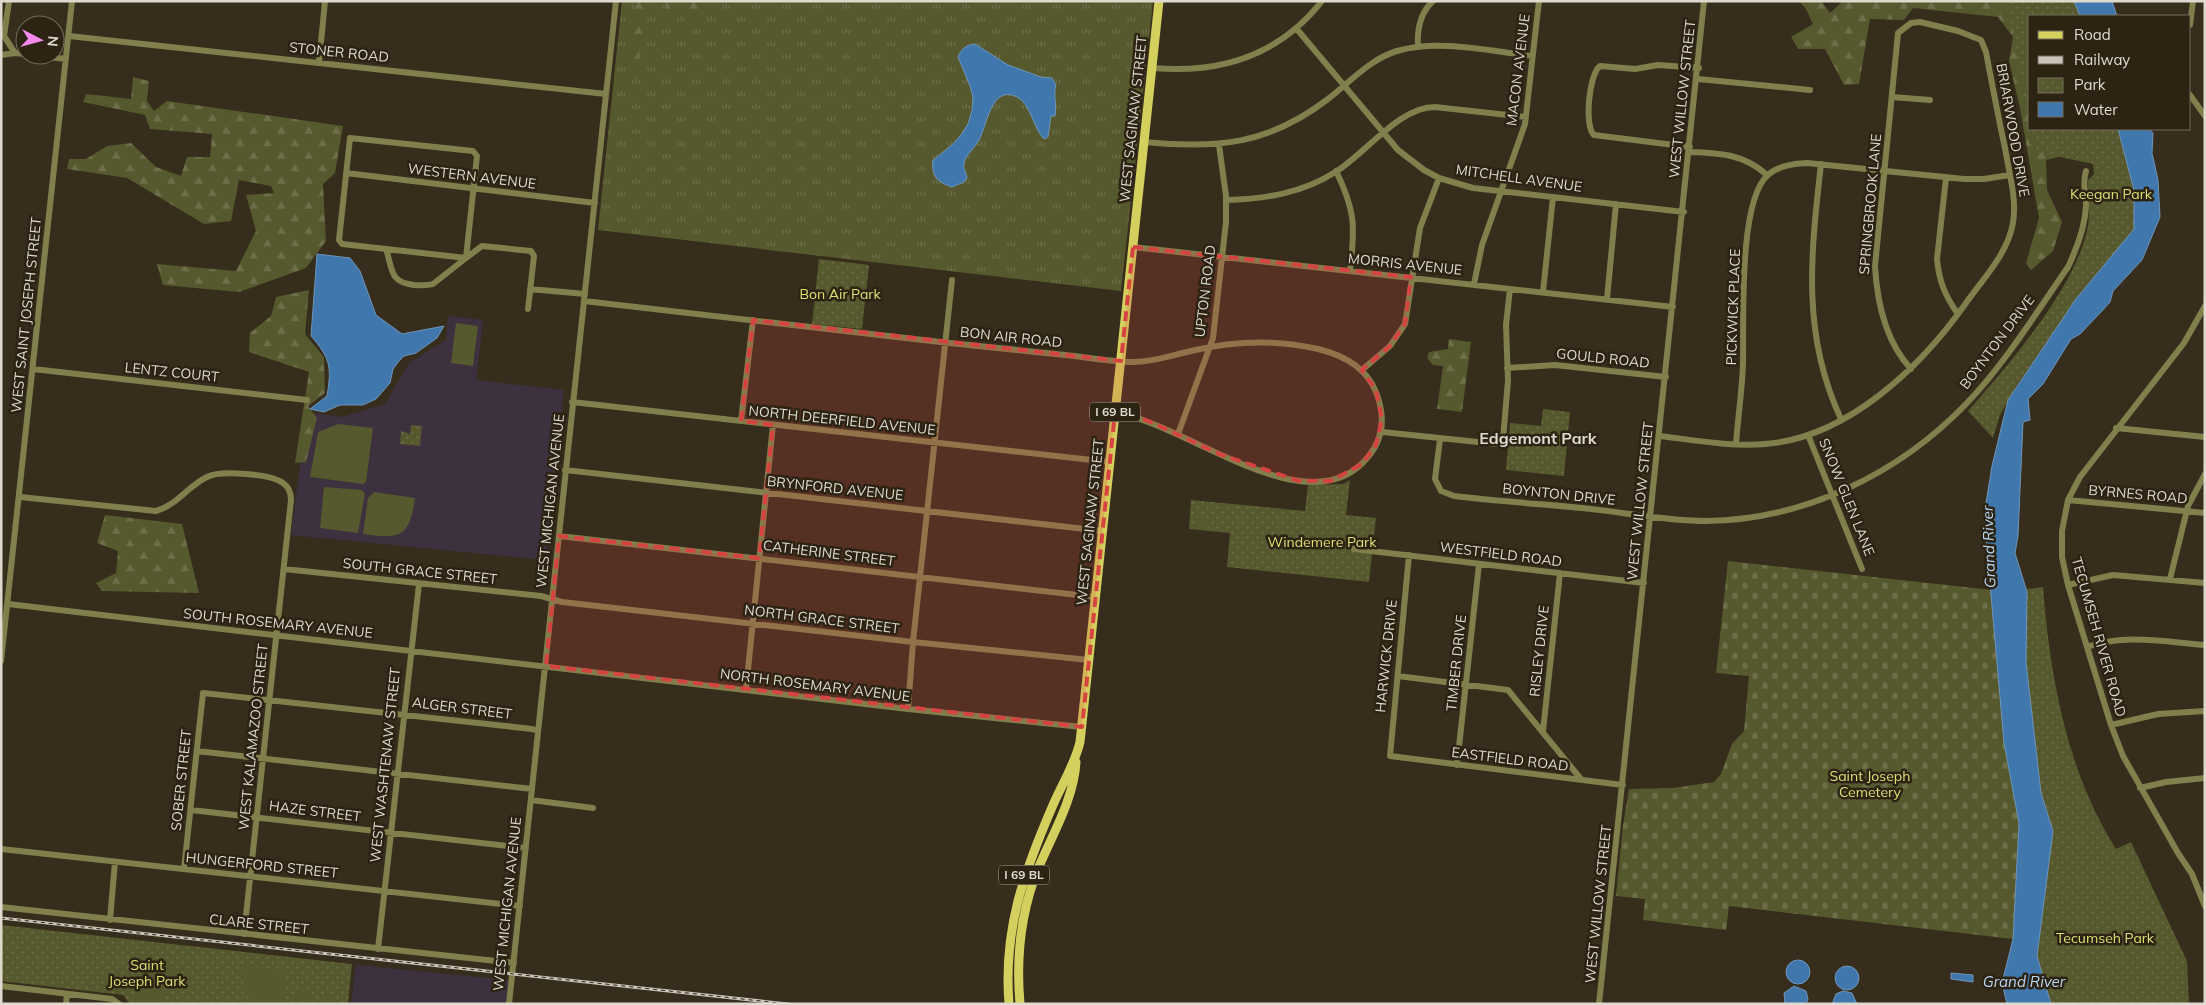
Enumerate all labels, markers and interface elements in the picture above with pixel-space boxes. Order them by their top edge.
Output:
street label: MACON AVENUE [1502,13,1534,127]
north arrow [15,15,65,65]
legend [2028,15,2191,130]
street label: WEST WILLOW STREET [1665,18,1699,179]
text: Road [2074,25,2111,44]
street label: WEST SAGINAW STREET [1115,34,1151,203]
text: N [43,35,62,48]
street label: STONER ROAD [288,38,390,66]
text: Railway [2074,50,2130,69]
street label: BRIARWOOD DRIVE [1992,62,2034,198]
text: Park [2074,75,2106,94]
text: Water [2074,100,2118,119]
street label: SPRINGBROOK LANE [1855,133,1885,275]
street label: WESTERN AVENUE [407,159,537,193]
street label: MITCHELL AVENUE [1455,160,1583,196]
park label: Keegan Park [2070,185,2153,203]
street label: WEST SAINT JOSEPH STREET [7,216,45,414]
street label: UPTON ROAD [1190,244,1220,338]
street label: PICKWICK PLACE [1722,248,1744,366]
street label: MORRIS AVENUE [1347,249,1463,279]
park label: Bon Air Park [799,285,881,303]
street label: BOYNTON DRIVE [1956,291,2038,393]
street label: BON AIR ROAD [959,323,1063,351]
street label: GOULD ROAD [1555,344,1651,372]
street label: LENTZ COURT [124,358,221,386]
street label: NORTH DEERFIELD AVENUE [748,401,936,439]
road number: I 69 BL [1090,402,1140,422]
street label: WEST MICHIGAN AVENUE [532,413,568,589]
street label: WEST WILLOW STREET [1623,420,1657,581]
district label: Edgemont Park [1479,428,1598,448]
street label: SNOW GLEN LANE [1815,435,1879,559]
street label: WEST SAGINAW STREET [1072,437,1108,606]
street label: BRYNFORD AVENUE [766,472,904,504]
street label: BOYNTON DRIVE [1502,479,1616,509]
street label: BYRNES ROAD [2088,481,2188,507]
water label: Grand River [1978,505,1999,589]
park label: Windemere Park [1268,533,1377,551]
street label: CATHERINE STREET [762,536,897,570]
street label: WESTFIELD ROAD [1439,538,1563,570]
street label: SOUTH GRACE STREET [342,554,499,588]
street label: TECUMSEH RIVER ROAD [2068,555,2130,719]
street label: HARWICK DRIVE [1371,599,1401,713]
street label: NORTH GRACE STREET [743,601,901,638]
street label: SOUTH ROSEMARY AVENUE [182,604,374,642]
street label: RISLEY DRIVE [1525,604,1553,698]
street label: TIMBER DRIVE [1442,614,1470,712]
street label: WEST KALAMAZOO STREET [234,642,272,831]
street label: NORTH ROSEMARY AVENUE [719,664,911,706]
street label: WEST WASHTENAW STREET [366,666,404,863]
street label: ALGER STREET [411,693,514,723]
street label: SOBER STREET [167,728,195,832]
street label: EASTFIELD ROAD [1450,743,1570,775]
park label: Saint Joseph Cemetery [1830,767,1910,801]
street label: HAZE STREET [268,796,363,826]
street label: WEST MICHIGAN AVENUE [489,816,525,992]
street label: WEST WILLOW STREET [1581,823,1615,984]
street label: HUNGERFORD STREET [185,848,340,882]
road number: I 69 BL [999,866,1049,884]
street label: CLARE STREET [208,910,310,938]
park label: Tecumseh Park [2056,929,2155,947]
park label: Saint Joseph Park [109,956,186,990]
water label: Grand River [1983,972,2066,991]

